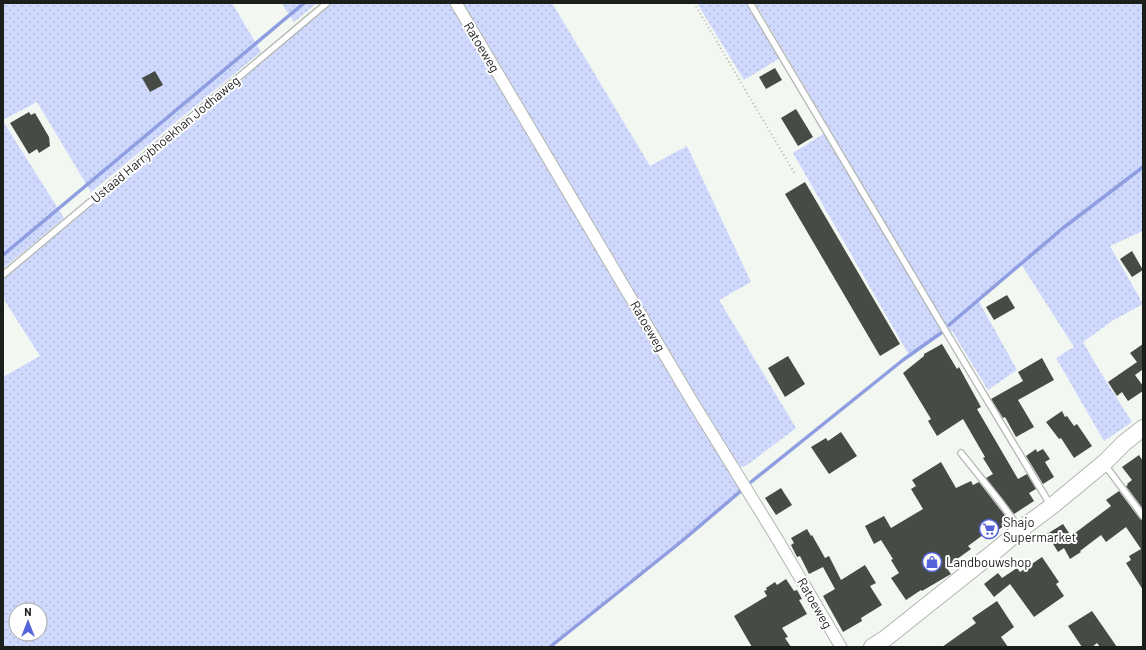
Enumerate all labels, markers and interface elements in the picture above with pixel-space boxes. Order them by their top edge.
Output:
street label: Ratoeweg [461,19,503,75]
street label: Ustaad Harrybhoekhan Jodhaweg [87,72,243,206]
street label: Ratoeweg [627,298,669,354]
place label: Shajo Supermarket [1003,514,1076,545]
supermarket icon: Shajo Supermarket [978,518,1000,540]
shop icon: Landbouwshop [921,551,943,573]
place label: Landbouwshop [946,554,1032,570]
street label: Ratoeweg [794,575,836,631]
north arrow [8,602,48,642]
text: N [24,605,32,618]

